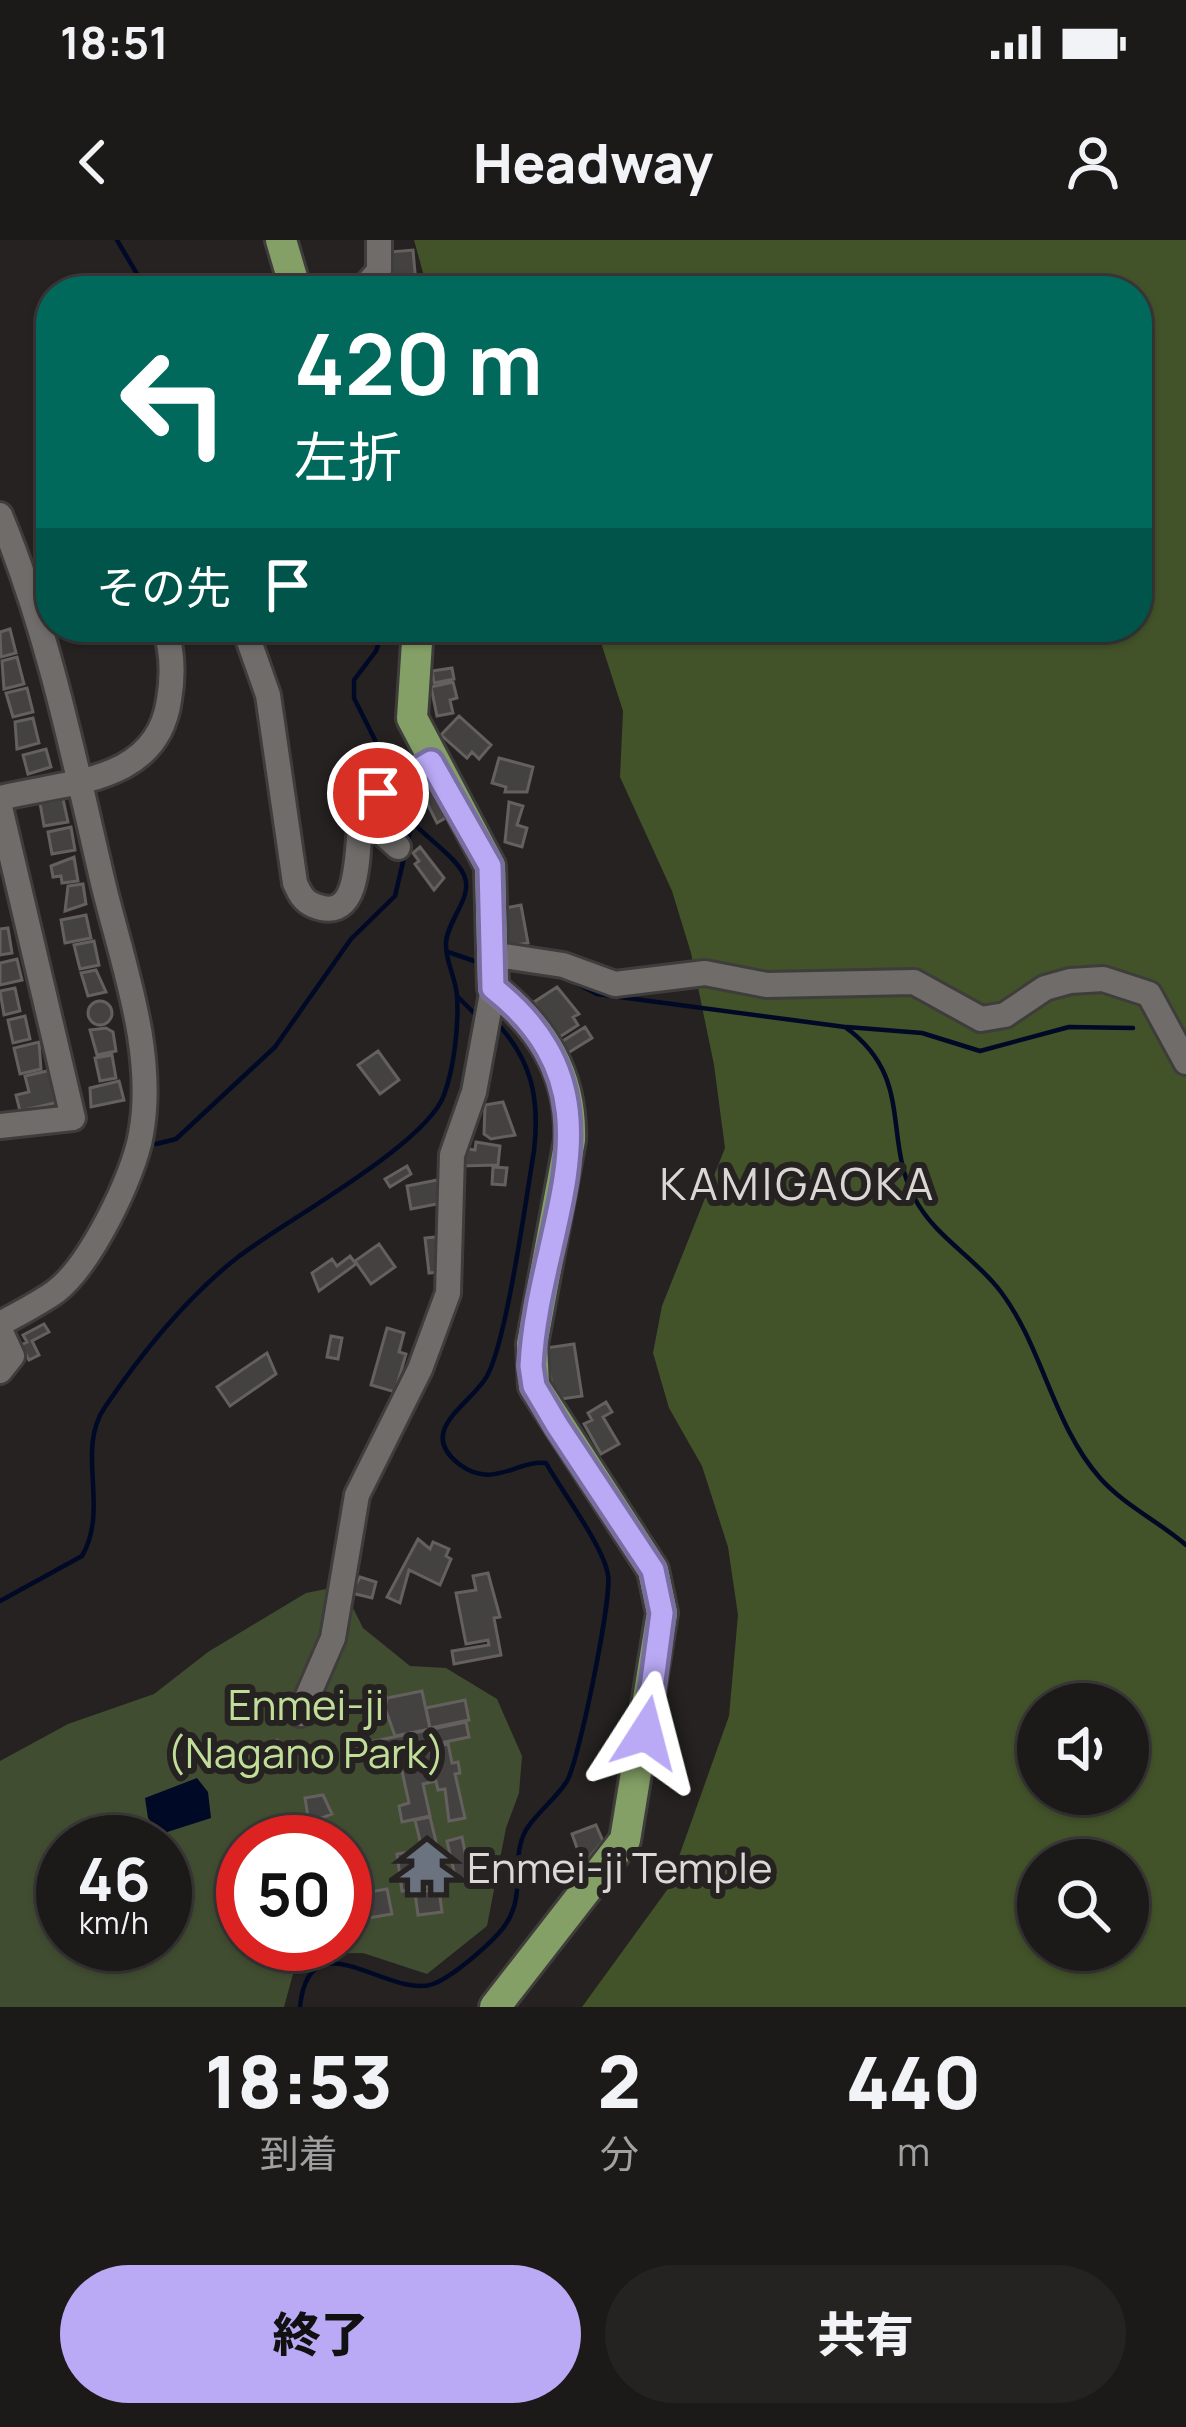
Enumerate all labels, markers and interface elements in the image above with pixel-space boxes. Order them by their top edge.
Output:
text: 18:51 [60,11,169,73]
text: Headway [473,125,713,199]
icon: back [60,129,126,195]
icon: person [1060,129,1126,195]
text: 420 m [294,305,543,420]
icon: left [96,324,252,480]
text: 左折 [294,419,402,493]
icon: arrive [255,552,321,618]
text: その先 [96,556,231,618]
pin [327,742,429,844]
icon: arrive [345,760,411,826]
district label: KAMIGAOKA [660,1152,936,1214]
position arrow [583,1670,709,1796]
park label: Enmei-ji (Nagano Park) [167,1675,445,1781]
map controls [1017,1683,1149,1971]
button: sound [1017,1683,1149,1815]
speed limit sign: 50 [216,1815,372,1971]
text: 46 [77,1837,151,1919]
temple icon: Enmei-ji Temple [398,1838,456,1896]
place label: Enmei-ji Temple [467,1838,773,1896]
button: search [1017,1839,1149,1971]
text: km/h [79,1902,149,1943]
text: 18:53 [205,2031,393,2130]
text: 2 [598,2031,641,2130]
text: 440 [846,2032,981,2131]
text: m [897,2124,930,2178]
text: 到着 [260,2126,338,2180]
text: 分 [600,2126,639,2180]
button: 終了 [60,2265,581,2403]
button: 共有 [605,2265,1126,2403]

